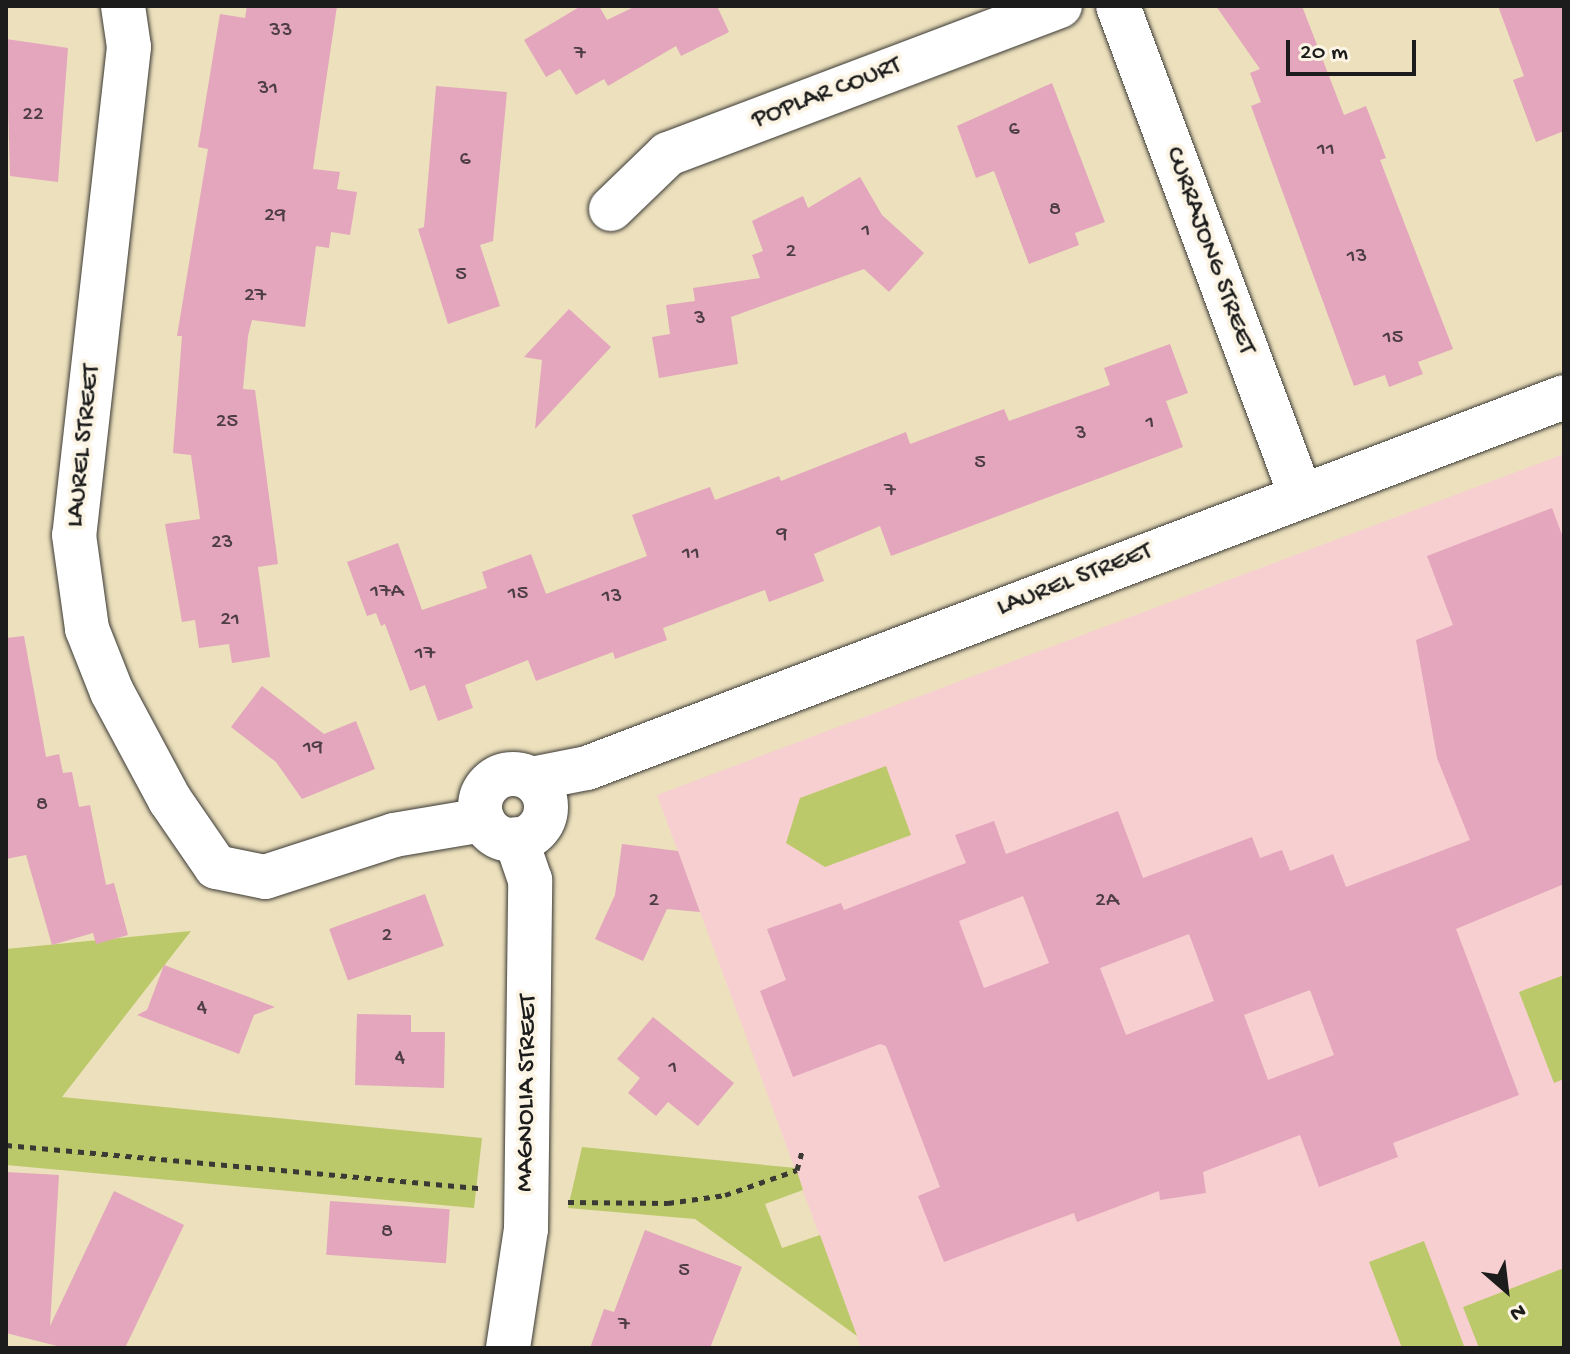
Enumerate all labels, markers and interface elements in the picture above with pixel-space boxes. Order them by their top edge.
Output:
house number: 33 [270,19,292,45]
scale bar [1290,24,1420,74]
text: 20 m [1300,39,1348,68]
house number: 7 [574,42,586,68]
street label: POPLAR COURT [748,51,906,137]
house number: 31 [258,77,278,103]
house number: 22 [22,103,44,129]
house number: 6 [1008,118,1020,144]
house number: 11 [1317,138,1335,164]
street label: CURRAJONG STREET [1157,143,1261,359]
house number: 6 [459,148,471,174]
house number: 8 [1049,198,1061,224]
house number: 29 [264,204,286,230]
house number: 1 [862,219,870,245]
house number: 2 [786,240,796,266]
house number: 13 [1347,245,1367,271]
house number: 5 [455,263,467,289]
house number: 27 [244,284,266,310]
house number: 3 [694,307,706,333]
house number: 15 [1383,326,1403,352]
street label: LAUREL STREET [61,363,109,529]
house number: 25 [216,410,238,436]
house number: 1 [1146,411,1154,437]
house number: 3 [1075,422,1087,448]
house number: 5 [974,451,986,477]
house number: 7 [884,479,896,505]
house number: 9 [776,523,788,549]
house number: 23 [211,531,233,557]
street label: LAUREL STREET [993,537,1157,625]
house number: 11 [682,542,700,568]
house number: 17A [370,580,404,606]
house number: 15 [508,582,528,608]
house number: 13 [602,585,622,611]
house number: 21 [220,608,240,634]
house number: 17 [415,642,435,668]
house number: 19 [303,736,323,762]
house number: 8 [36,793,48,819]
house number: 2 [649,889,659,915]
house number: 2A [1095,889,1119,915]
house number: 2 [382,924,392,950]
street label: MAGNOLIA STREET [511,994,545,1192]
house number: 4 [197,996,207,1022]
house number: 4 [395,1046,405,1072]
house number: 1 [669,1056,677,1082]
house number: 8 [381,1220,393,1246]
north arrow [1466,1250,1546,1330]
house number: 5 [678,1259,690,1285]
text: N [1505,1296,1530,1326]
house number: 7 [618,1313,630,1339]

